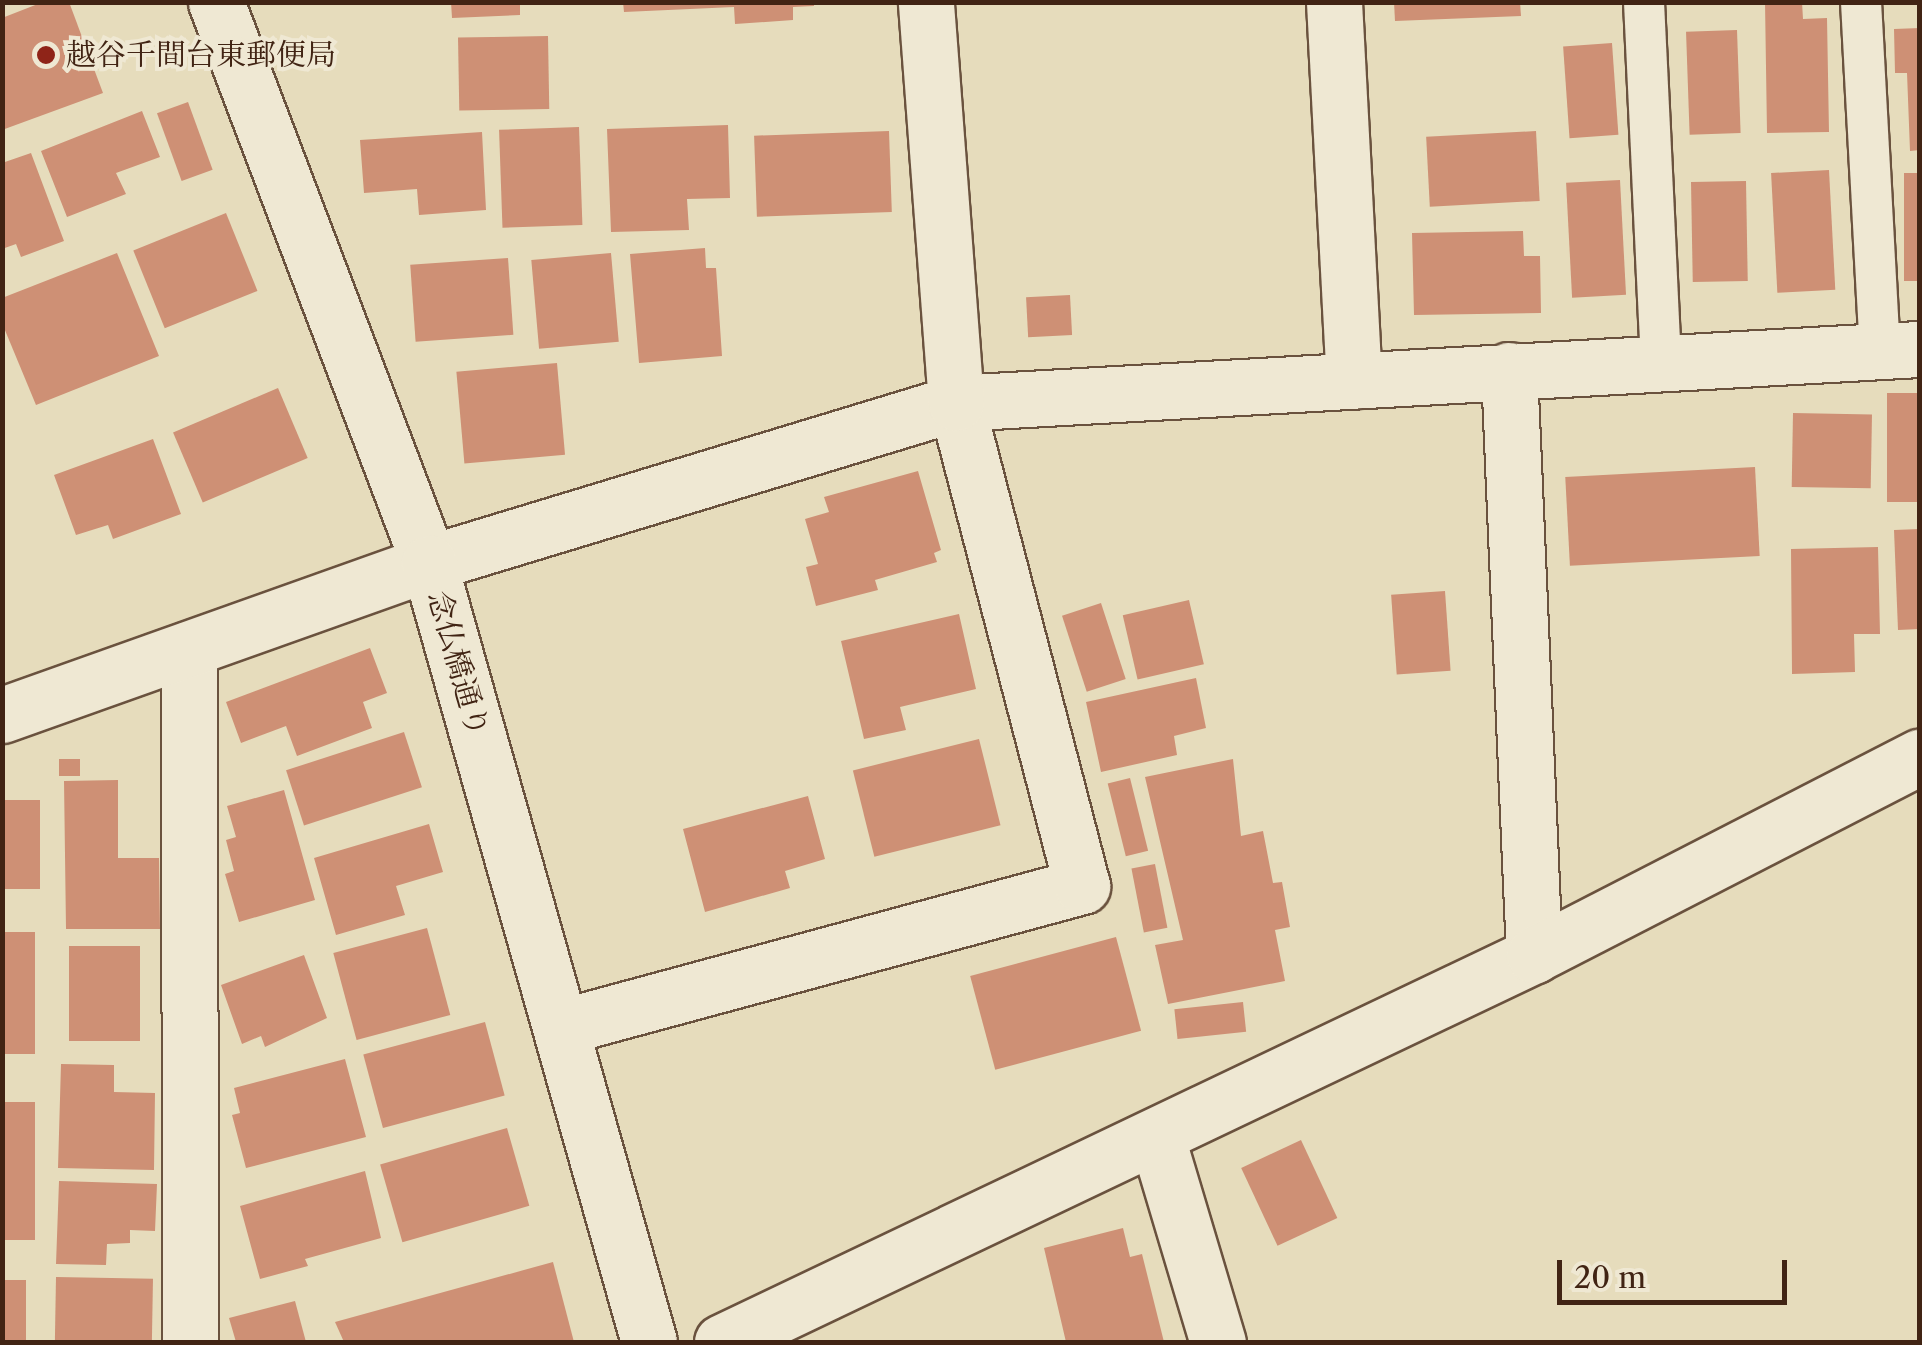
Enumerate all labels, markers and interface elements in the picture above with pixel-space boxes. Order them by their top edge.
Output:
place label: 越谷千間台東郵便局 [66,37,336,73]
marker: 越谷千間台東郵便局 [35,44,57,66]
street label: 念仏橋通り [420,587,496,741]
scale bar [1562,1240,1792,1302]
text: 20 m [1574,1259,1646,1296]

